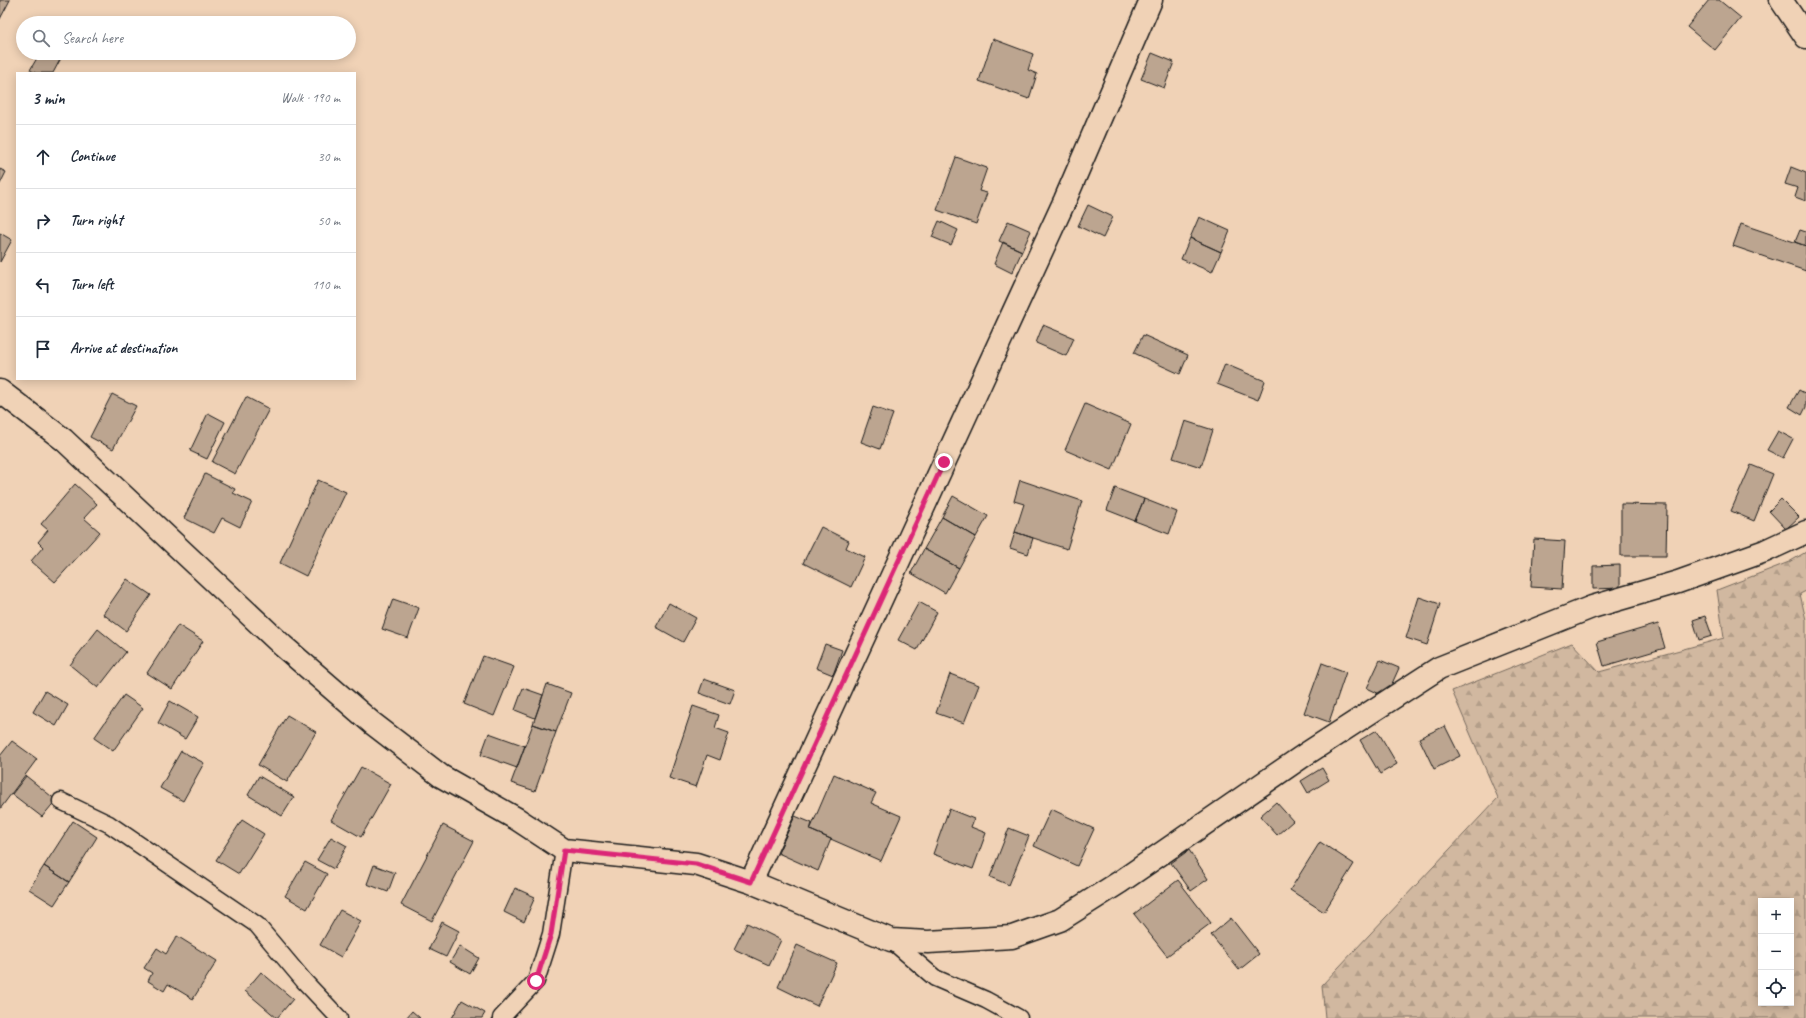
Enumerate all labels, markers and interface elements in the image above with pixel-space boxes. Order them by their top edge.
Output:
search box [16,16,356,60]
icon: search [30,27,52,49]
text: Search here [62,29,123,48]
text: 3 min [32,88,65,109]
text: Walk · 190 m [281,90,340,106]
icon: ahead [32,146,54,168]
text: Continue [70,147,115,166]
text: 30 m [318,149,340,165]
icon: right [32,210,54,232]
text: Turn right [70,211,123,230]
text: 50 m [318,213,340,229]
icon: left [32,274,54,296]
text: Turn left [70,275,113,294]
text: 110 m [312,277,340,293]
icon: arrive [32,338,54,360]
text: Arrive at destination [70,339,177,358]
route end [935,453,953,471]
map controls [1758,898,1794,1006]
button: + [1758,898,1794,934]
button: − [1758,934,1794,970]
button: locate [1758,970,1794,1006]
route start [527,972,545,990]

